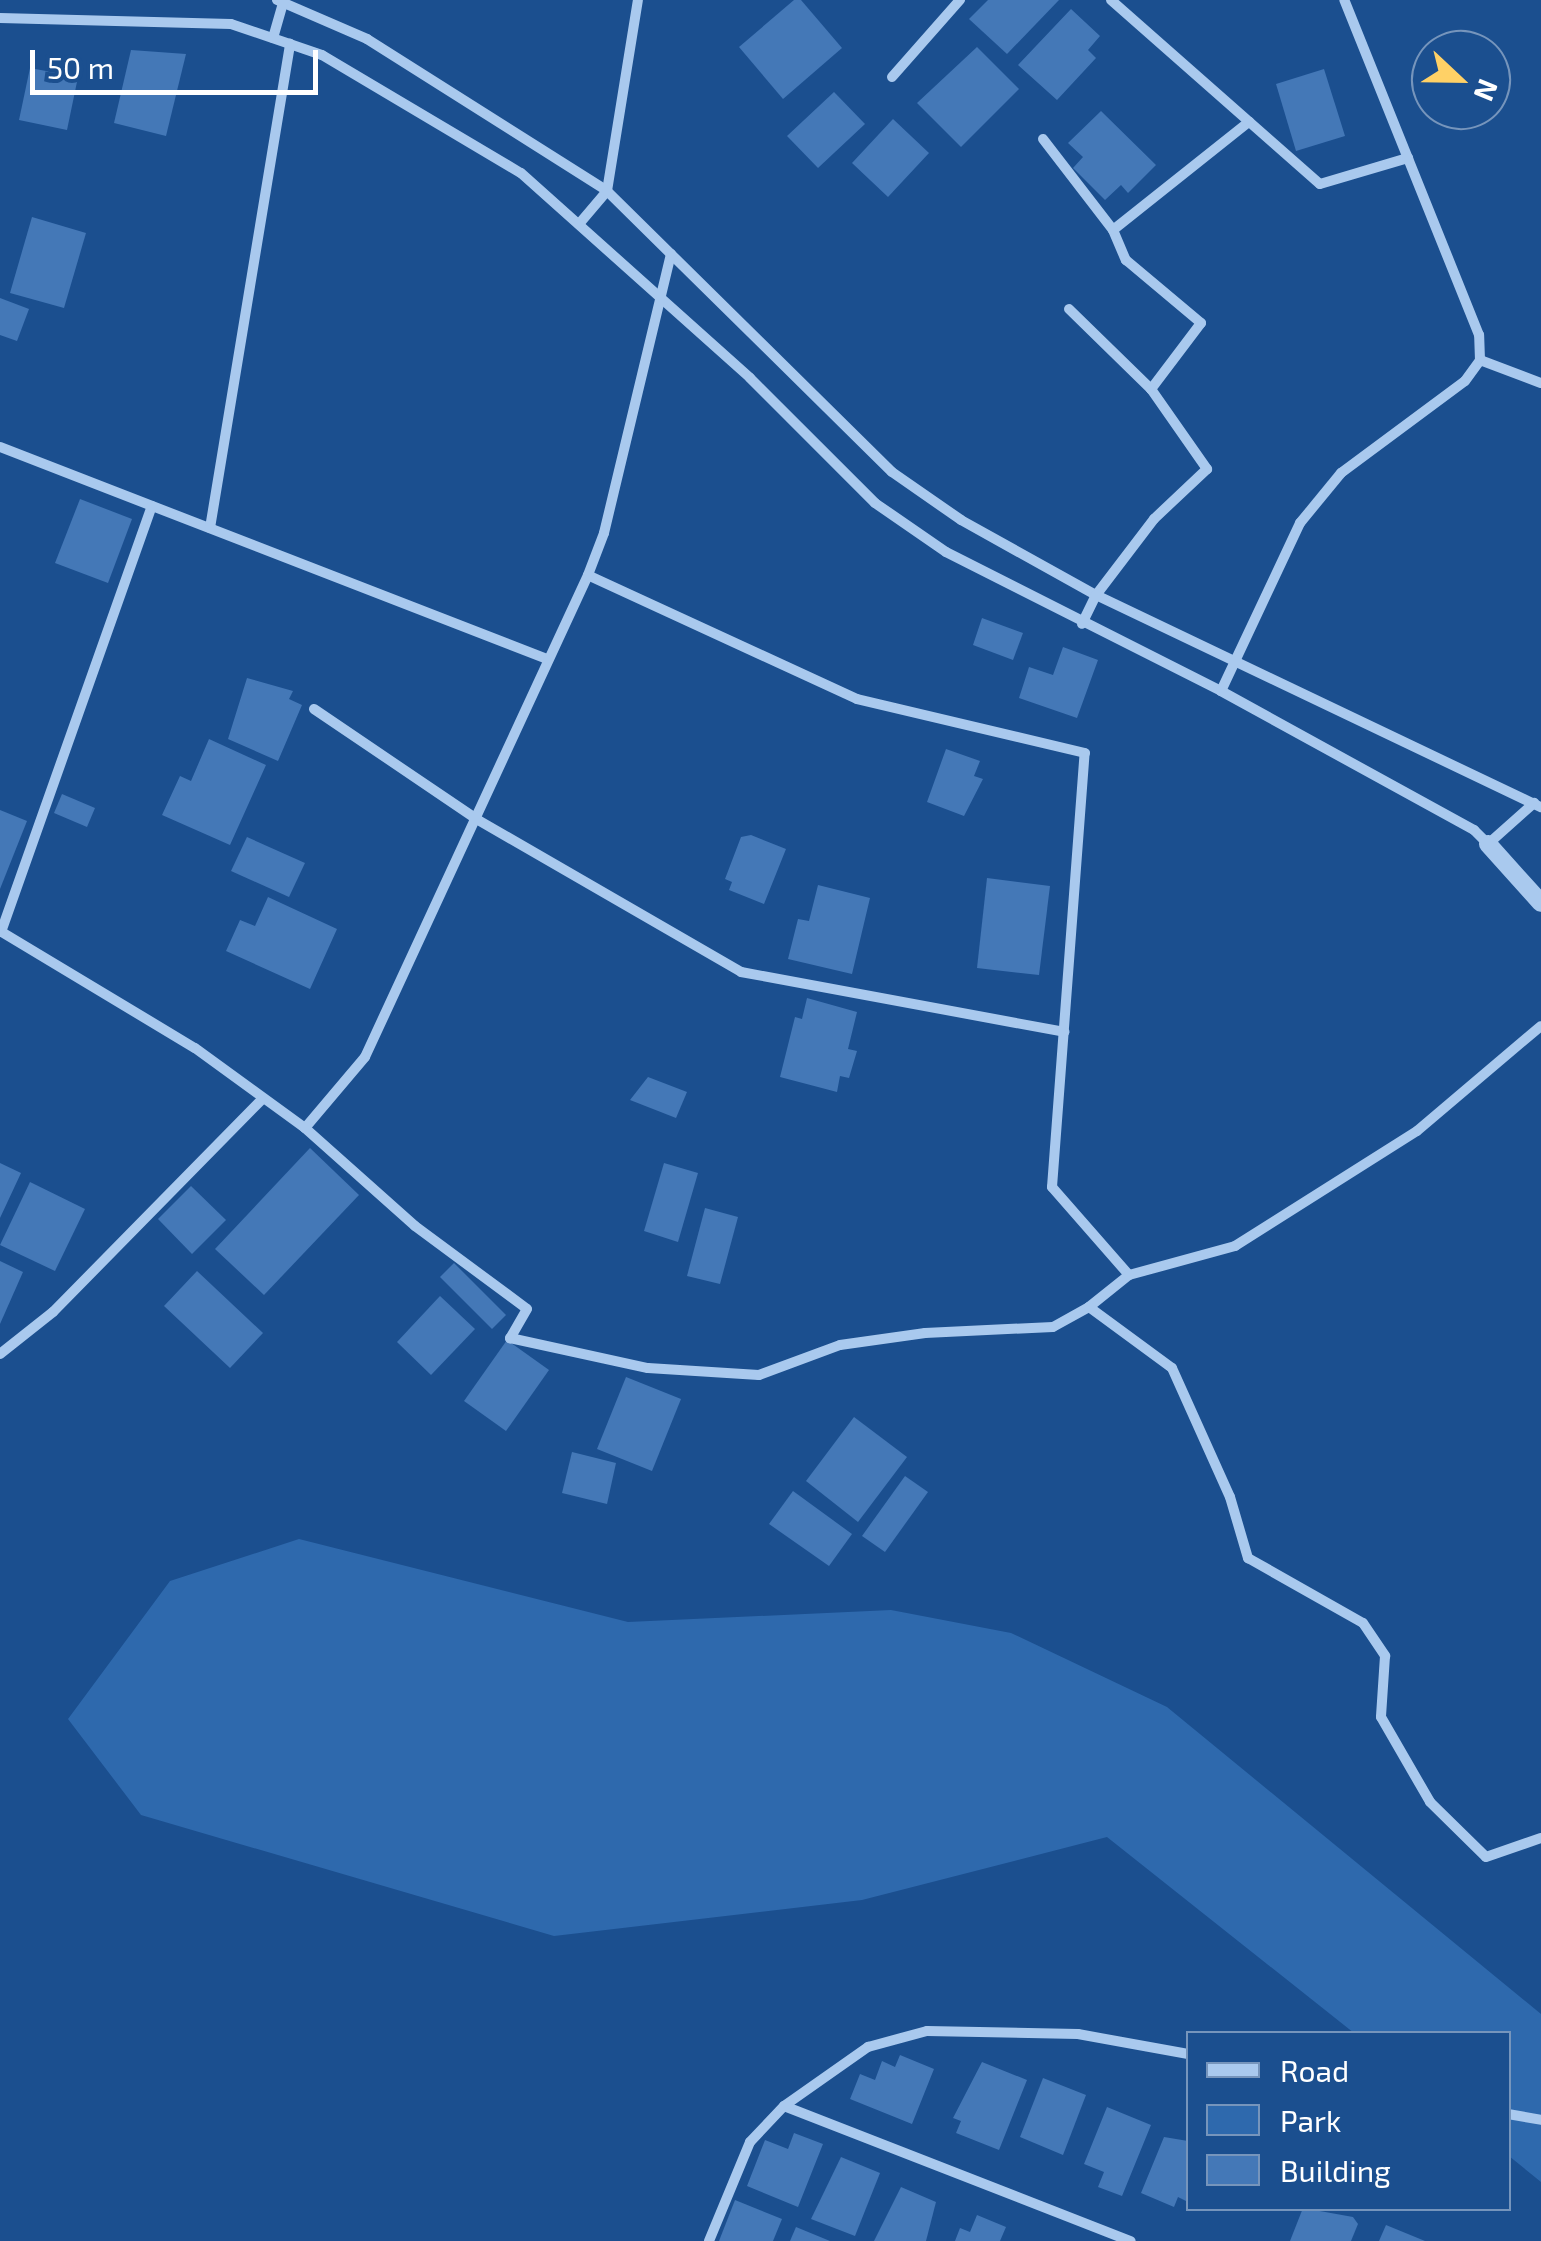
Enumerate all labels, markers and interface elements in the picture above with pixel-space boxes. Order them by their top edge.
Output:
scale bar [35,30,322,92]
north arrow [1411,30,1511,130]
text: 50 m [47,49,114,85]
text: N [1467,75,1507,106]
legend [1186,2031,1511,2211]
text: Road [1280,2052,1349,2088]
text: Park [1280,2102,1341,2138]
text: Building [1280,2152,1391,2188]

